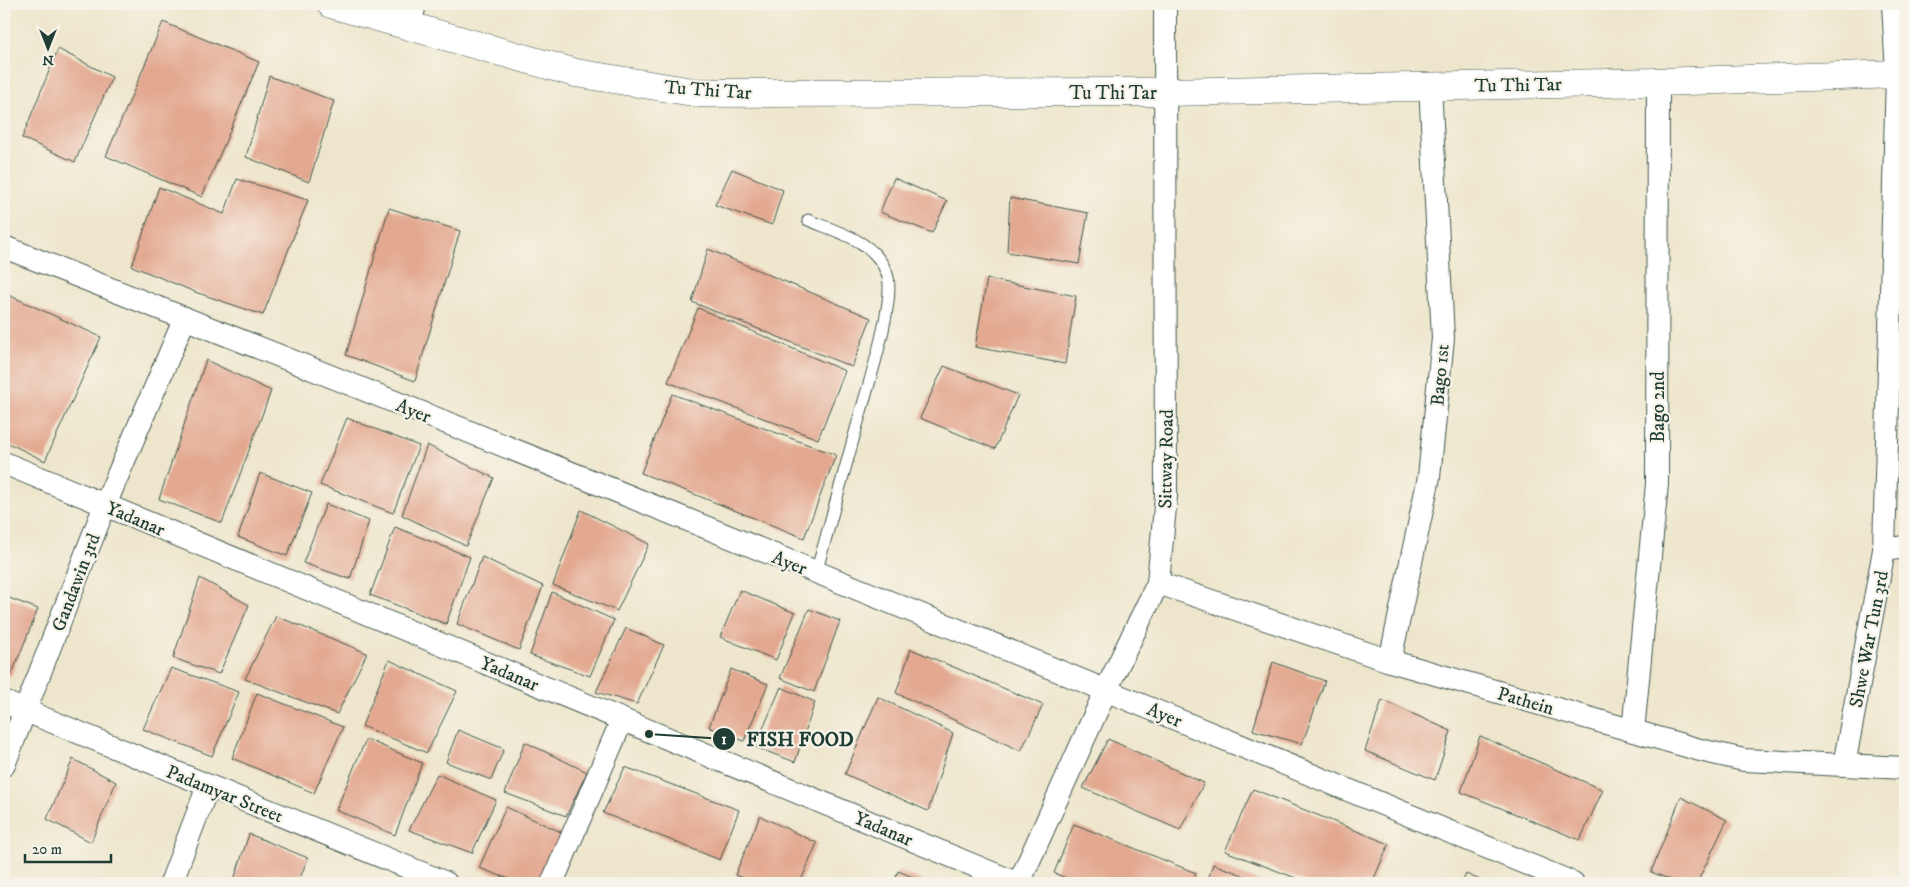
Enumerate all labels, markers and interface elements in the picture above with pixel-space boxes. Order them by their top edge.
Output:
north arrow [22,22,72,72]
text: N [42,51,54,69]
street label: Tu Thi Tar [1474,73,1562,98]
street label: Tu Thi Tar [663,76,752,105]
street label: Tu Thi Tar [1069,82,1157,105]
street label: Bago 1st [1426,343,1455,407]
street label: Bago 2nd [1647,371,1670,443]
street label: Ayer [393,394,434,429]
street label: Sittway Road [1154,409,1179,509]
street label: Yadanar [103,497,168,542]
street label: Gandawin 3rd [47,530,106,635]
street label: Ayer [769,546,810,581]
street label: Shwe War Tun 3rd [1845,568,1894,710]
street label: Yadanar [477,652,542,697]
street label: Pathein [1495,682,1557,720]
street label: Ayer [1143,698,1185,733]
callout: FISH FOOD [712,722,864,757]
text: FISH FOOD [746,728,854,753]
text: 1 [721,730,727,749]
street label: Padamyar Street [163,761,286,828]
street label: Yadanar [851,807,916,852]
scale bar [25,832,111,864]
text: 20 m [32,840,62,859]

